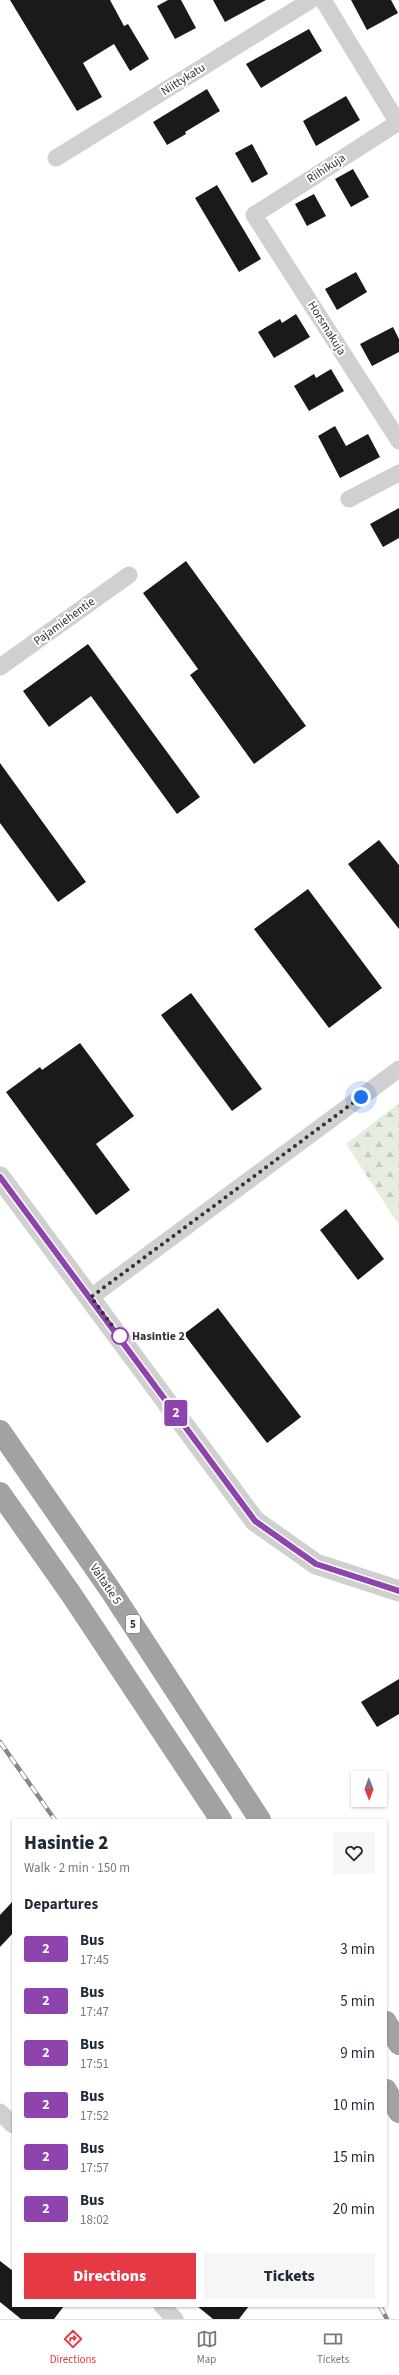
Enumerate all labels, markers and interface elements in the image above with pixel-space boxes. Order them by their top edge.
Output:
street label: Niittykatu [158,59,209,100]
street label: Riihikuja [303,149,349,187]
street label: Horsmakuja [303,298,350,359]
street label: Pajamiehentie [30,593,99,650]
your location [351,1087,371,1107]
marker: Hasintie 2 [111,1327,129,1345]
place label: Hasintie 2 [132,1328,185,1345]
line badge: 2 [163,1400,189,1426]
text: 2 [172,1403,180,1423]
street label: Valtatie 5 [86,1560,126,1608]
road number: 5 [126,1615,140,1633]
north arrow [351,1771,387,1807]
map controls [351,1771,387,1807]
text: Hasintie 2 [24,1830,108,1857]
button: heart [333,1832,375,1874]
text: Walk · 2 min · 150 m [24,1859,130,1877]
text: Departures [24,1894,98,1915]
text: Bus [80,1930,104,1951]
text: 2 [42,1939,50,1959]
text: 3 min [340,1939,375,1960]
text: 17:45 [80,1951,109,1969]
text: Bus [80,1982,104,2003]
text: 2 [42,1991,50,2011]
text: 5 min [340,1991,375,2012]
text: 17:47 [80,2003,109,2021]
text: Bus [80,2034,104,2055]
text: 2 [42,2043,50,2063]
text: 9 min [340,2043,375,2064]
text: 17:51 [80,2055,109,2073]
text: Bus [80,2086,104,2107]
text: 2 [42,2095,50,2115]
text: 10 min [333,2095,375,2116]
text: 17:52 [80,2107,109,2125]
text: Bus [80,2138,104,2159]
text: 2 [42,2147,50,2167]
text: 15 min [333,2147,375,2168]
text: 17:57 [80,2159,109,2177]
text: Bus [80,2190,104,2211]
text: 2 [42,2199,50,2219]
text: 20 min [333,2199,375,2220]
text: 18:02 [80,2211,109,2229]
button: Directions [24,2253,196,2299]
button: Tickets [204,2253,375,2299]
tab: Directions [50,2328,96,2367]
tab: Map [196,2328,218,2367]
tab: Tickets [317,2328,349,2367]

